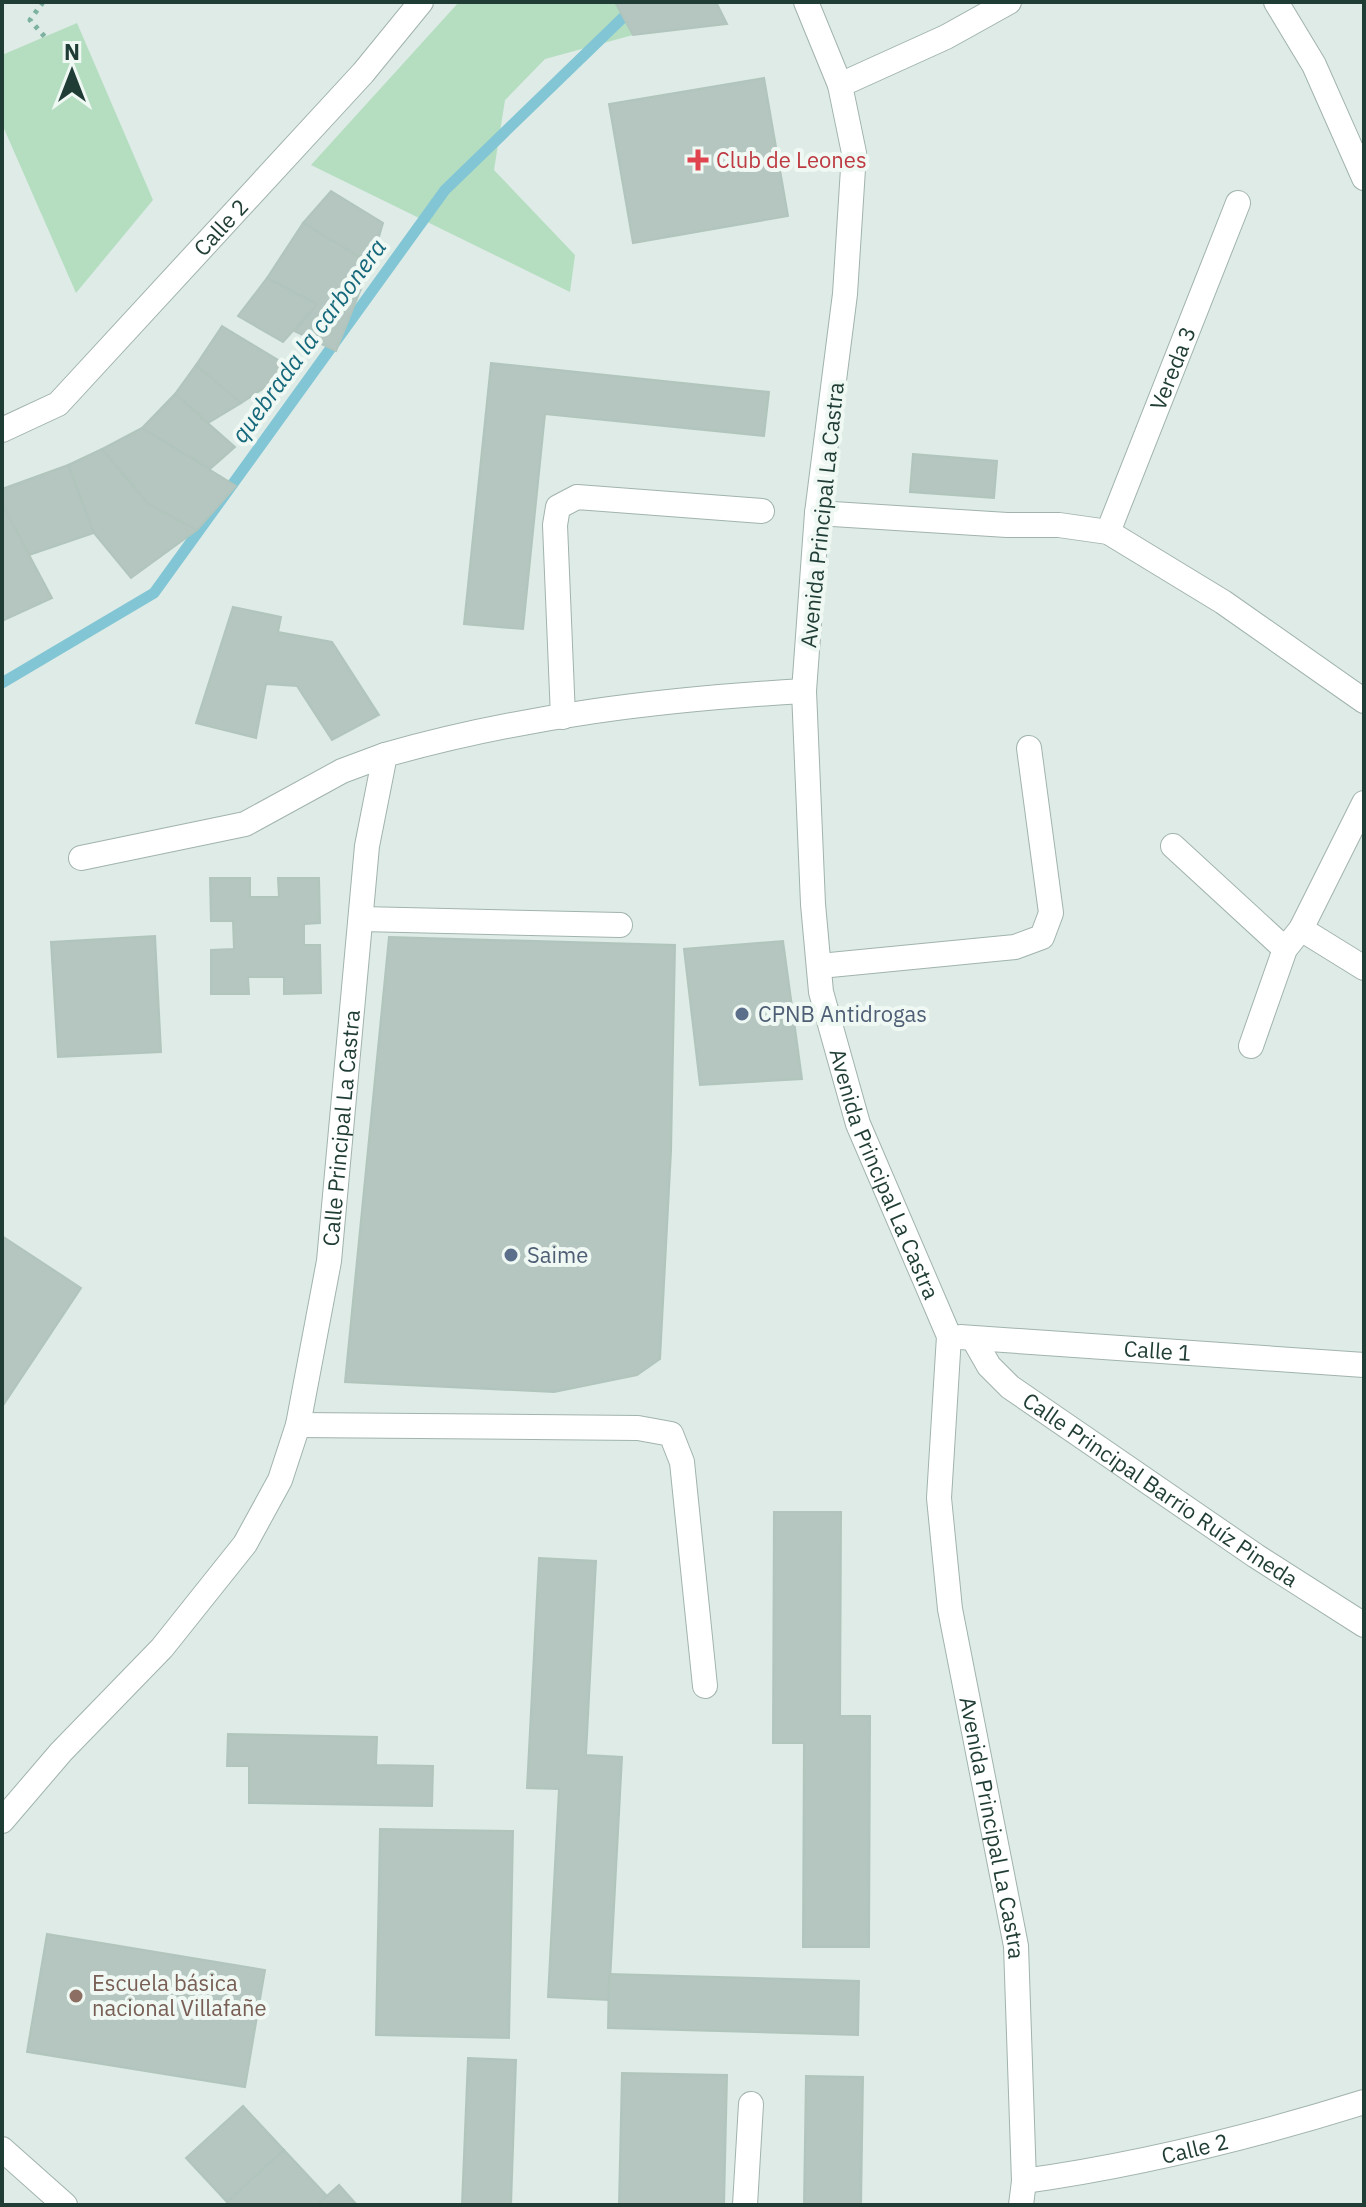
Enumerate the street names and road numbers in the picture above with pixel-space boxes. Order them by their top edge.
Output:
street label: Calle 2 [187,192,254,262]
street label: Vereda 3 [1143,322,1202,414]
street label: Avenida Principal La Castra [793,380,850,649]
street label: Calle Principal La Castra [315,1008,366,1248]
street label: Avenida Principal La Castra [824,1045,947,1304]
street label: Calle 1 [1123,1333,1192,1367]
street label: Calle Principal Barrio Ruíz Pineda [1017,1385,1304,1593]
street label: Avenida Principal La Castra [953,1694,1031,1960]
street label: Calle 2 [1159,2126,1231,2170]

